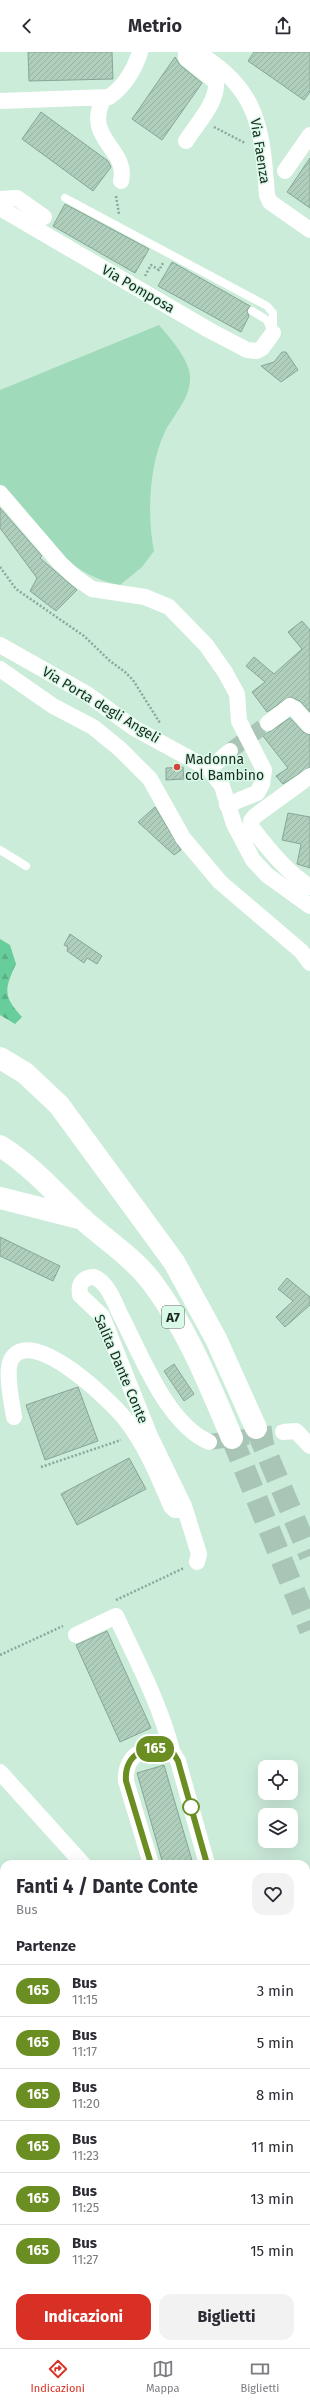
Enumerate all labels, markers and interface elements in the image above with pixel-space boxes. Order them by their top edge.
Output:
icon: back [16,15,38,37]
text: Metrio [128,15,182,37]
icon: share [272,15,294,37]
street label: Via Faenza [246,117,274,185]
street label: Via Pomposa [98,261,178,317]
street label: Via Porta degli Angeli [39,663,163,747]
place label: Madonna col Bambino [185,751,264,784]
marker: Madonna col Bambino [172,762,182,772]
road number: A7 [162,1306,184,1328]
street label: Salita Dante Conte [90,1312,152,1426]
line badge: 165 [132,1736,178,1762]
text: 165 [144,1740,166,1757]
map controls [258,1760,298,1848]
button: locate [258,1760,298,1800]
unlabelled marker [182,1798,200,1816]
button: layers [258,1808,298,1848]
button: heart [252,1873,294,1915]
text: Fanti 4 / Dante Conte [16,1875,198,1898]
text: Bus [16,1902,38,1917]
text: Partenze [16,1937,76,1955]
text: Bus [72,1974,97,1992]
text: 165 [27,1982,49,1999]
text: 3 min [257,1982,294,2000]
text: 11:15 [72,1992,98,2007]
text: Bus [72,2026,97,2044]
text: 165 [27,2034,49,2051]
text: 5 min [257,2034,294,2052]
text: 11:17 [72,2044,97,2059]
text: Bus [72,2078,97,2096]
text: 165 [27,2086,49,2103]
text: 8 min [256,2086,294,2104]
text: 11:20 [72,2096,100,2111]
text: Bus [72,2130,97,2148]
text: 165 [27,2138,49,2155]
text: 11 min [251,2138,294,2156]
text: 11:23 [72,2148,99,2163]
text: Bus [72,2182,97,2200]
text: 165 [27,2190,49,2207]
text: 13 min [250,2190,294,2208]
text: 11:25 [72,2200,99,2215]
text: Bus [72,2234,97,2252]
text: 165 [27,2242,49,2259]
text: 15 min [250,2242,294,2260]
text: 11:27 [72,2252,98,2267]
button: Indicazioni [16,2294,151,2340]
button: Biglietti [159,2294,294,2340]
tab: Indicazioni [31,2358,85,2395]
tab: Mappa [146,2358,179,2395]
tab: Biglietti [241,2358,279,2395]

